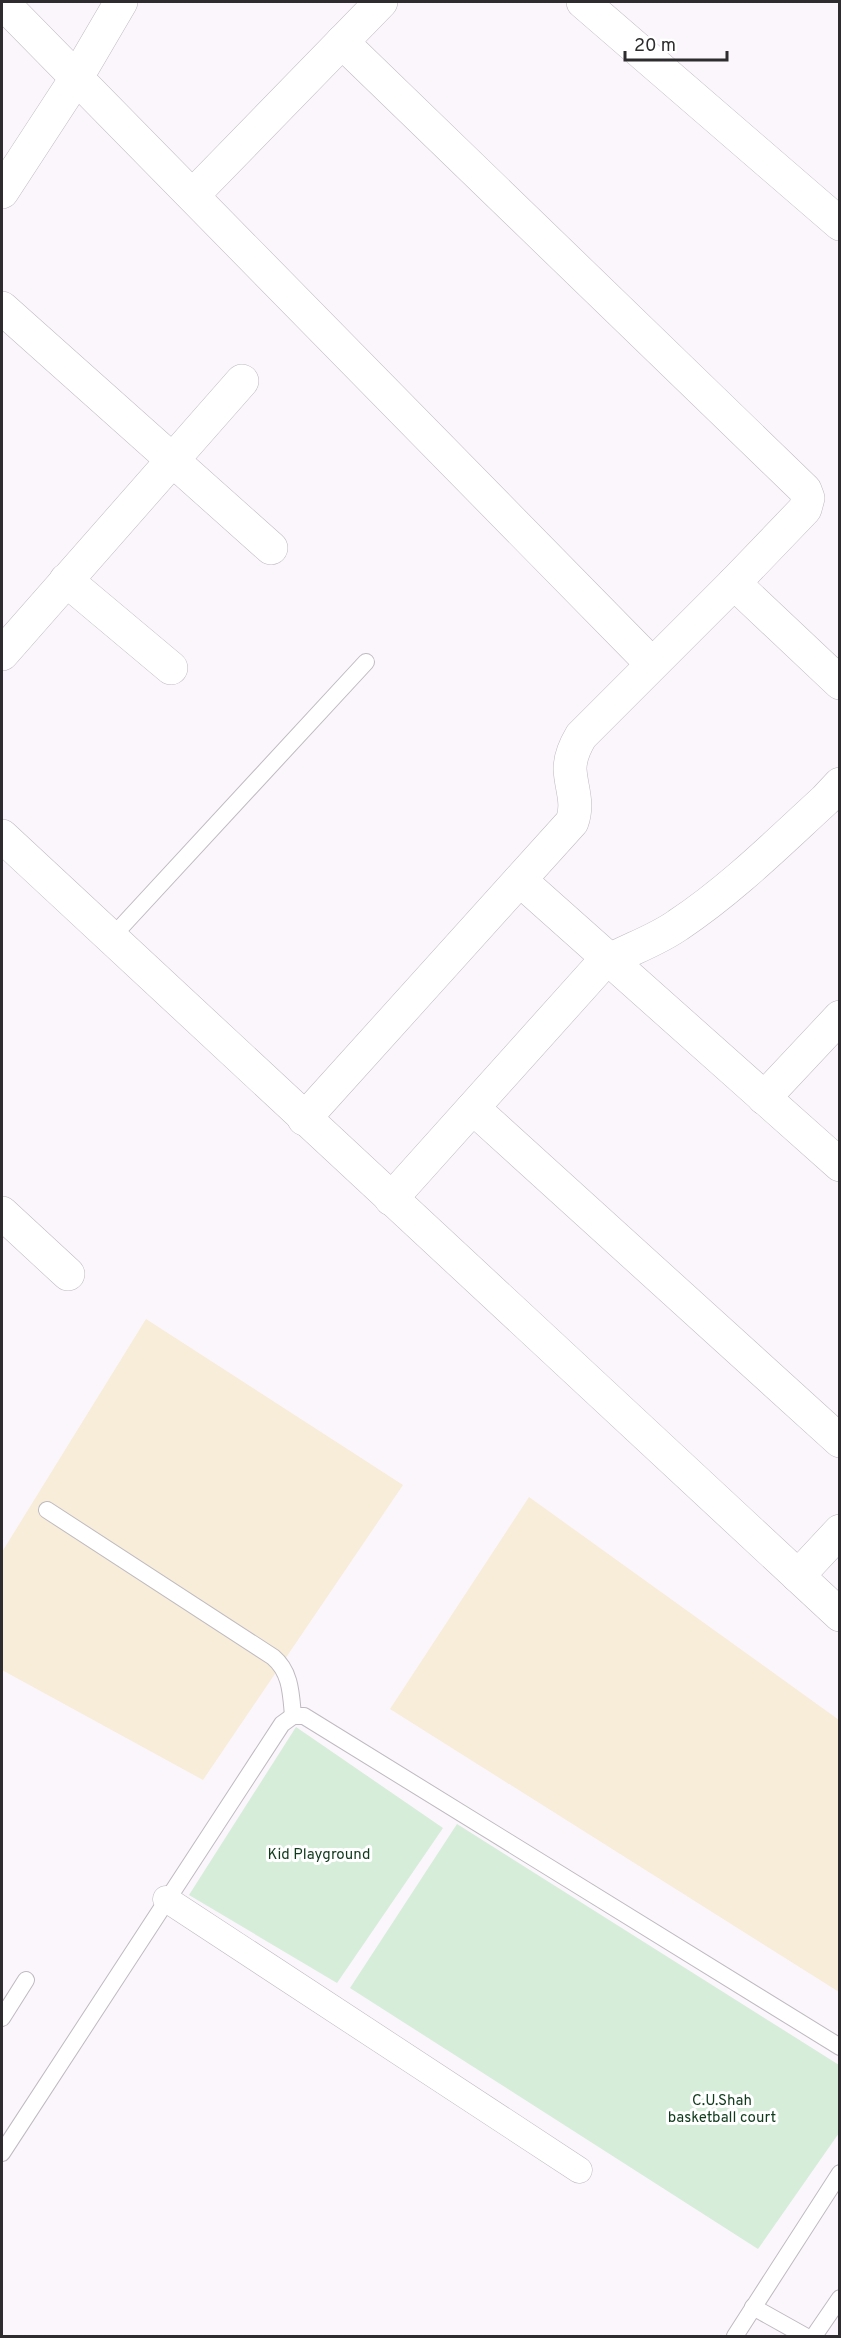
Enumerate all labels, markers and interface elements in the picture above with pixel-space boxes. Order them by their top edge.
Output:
scale bar [625,24,727,62]
text: 20 m [634,35,676,58]
park label: Kid Playground [268,1846,370,1865]
park label: C.U.Shah basketball court [668,2092,776,2128]

